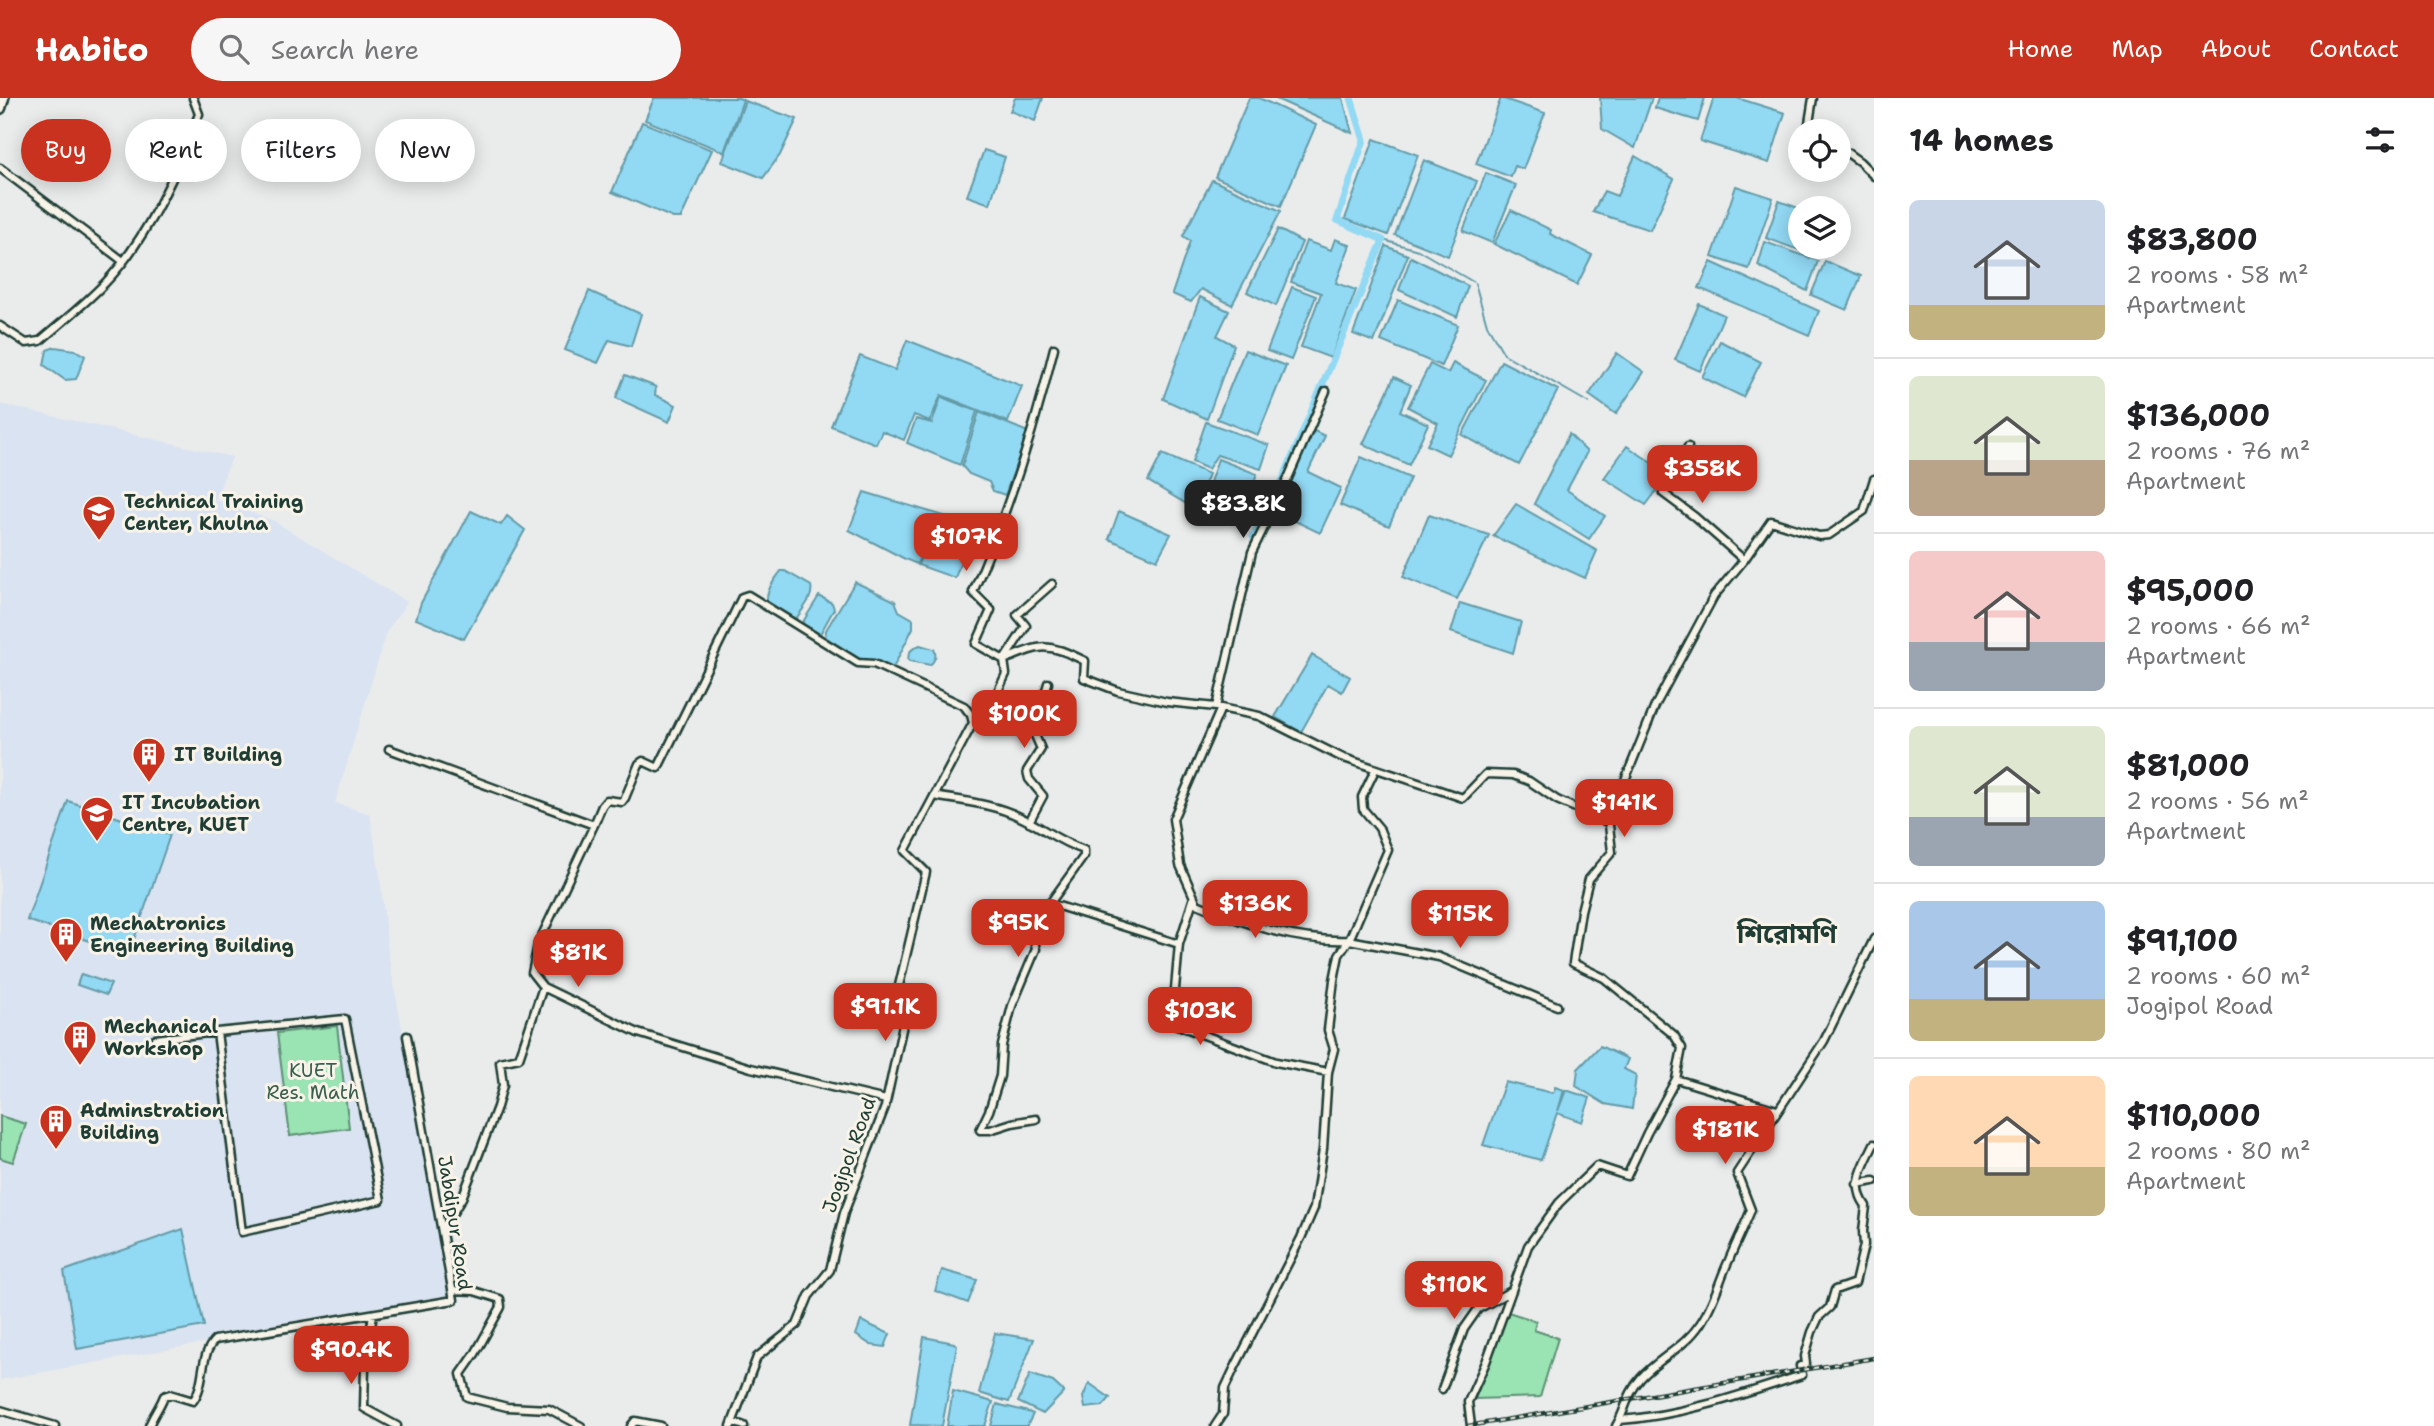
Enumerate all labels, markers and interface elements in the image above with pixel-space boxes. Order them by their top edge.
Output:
search box [191,18,681,81]
text: Habito [35,27,149,72]
icon: search [215,30,253,68]
text: Search here [271,32,419,67]
text: Home [2007,33,2073,65]
text: Map [2111,33,2163,65]
text: About [2201,33,2271,65]
text: Contact [2309,33,2399,65]
chip: Buy [21,119,111,182]
chip: Rent [125,119,227,182]
chip: Filters [241,119,361,182]
chip: New [375,119,475,182]
map controls [1788,119,1851,259]
button: locate [1788,119,1851,182]
text: 14 homes [1909,120,2054,161]
icon: filters [2361,121,2399,159]
button: layers [1788,196,1851,259]
text: $83,800 [2126,219,2258,260]
icon: home [1965,228,2049,312]
text: 2 rooms · 58 m² [2126,260,2309,290]
text: Apartment [2126,290,2246,320]
text: $136,000 [2126,395,2270,436]
icon: home [1965,404,2049,488]
text: 2 rooms · 76 m² [2126,436,2310,466]
pin: $358K [1653,446,1751,505]
text: $358K [1663,453,1741,483]
text: Apartment [2126,466,2246,496]
pin: $83.8K [1186,480,1300,540]
text: $83.8K [1200,488,1286,518]
place label: Technical Training Center, Khulna [124,489,303,536]
school or university icon: Technical Training Center, Khulna [80,493,118,542]
pin: $107K [917,514,1015,573]
text: $107K [930,521,1002,551]
text: $95,000 [2126,570,2255,611]
icon: home [1965,579,2049,663]
text: 2 rooms · 66 m² [2126,611,2311,641]
text: Apartment [2126,641,2246,671]
pin: $100K [975,690,1073,750]
text: $100K [988,698,1060,728]
building icon: IT Building [130,735,168,784]
place label: IT Building [174,742,282,767]
text: $81,000 [2126,745,2250,786]
icon: home [1965,754,2049,838]
pin: $141K [1575,780,1673,839]
text: 2 rooms · 56 m² [2126,786,2309,816]
text: $141K [1591,787,1657,817]
place label: IT Incubation Centre, KUET [122,790,261,837]
school or university icon: IT Incubation Centre, KUET [78,794,116,843]
text: Apartment [2126,816,2246,846]
pin: $136K [1206,880,1304,940]
text: $136K [1219,888,1291,918]
pin: $115K [1411,890,1509,950]
text: $115K [1427,898,1493,928]
pin: $95K [977,900,1059,959]
text: $95K [987,907,1049,937]
place label: Mechatronics Engineering Building [90,911,294,958]
building icon: Mechatronics Engineering Building [47,915,85,964]
district label: শিরোমণি [1736,916,1838,951]
text: $91,100 [2126,920,2238,961]
icon: home [1965,929,2049,1013]
pin: $81K [537,930,619,989]
text: $81K [549,937,607,967]
text: 2 rooms · 60 m² [2126,961,2311,991]
pin: $91.1K [828,984,942,1043]
pin: $103K [1151,988,1249,1047]
text: $91.1K [850,991,920,1021]
text: Jogipol Road [2126,991,2273,1021]
text: $103K [1164,995,1236,1025]
place label: Mechanical Workshop [104,1014,219,1061]
building icon: Mechanical Workshop [61,1018,99,1067]
park label: KUET Res. Math [266,1058,360,1105]
street label: Jogipol Road [816,1094,882,1216]
text: $110,000 [2126,1095,2261,1136]
place label: Adminstration Building [80,1098,225,1145]
building icon: Adminstration Building [37,1102,75,1151]
icon: home [1965,1104,2049,1188]
pin: $181K [1676,1107,1774,1166]
text: $181K [1691,1114,1759,1144]
text: 2 rooms · 80 m² [2126,1136,2311,1166]
street label: Jabdipur Road [432,1154,478,1292]
text: Apartment [2126,1166,2246,1196]
pin: $110K [1405,1262,1503,1321]
text: $110K [1421,1269,1487,1299]
pin: $90.4K [294,1326,408,1386]
text: $90.4K [310,1334,392,1364]

